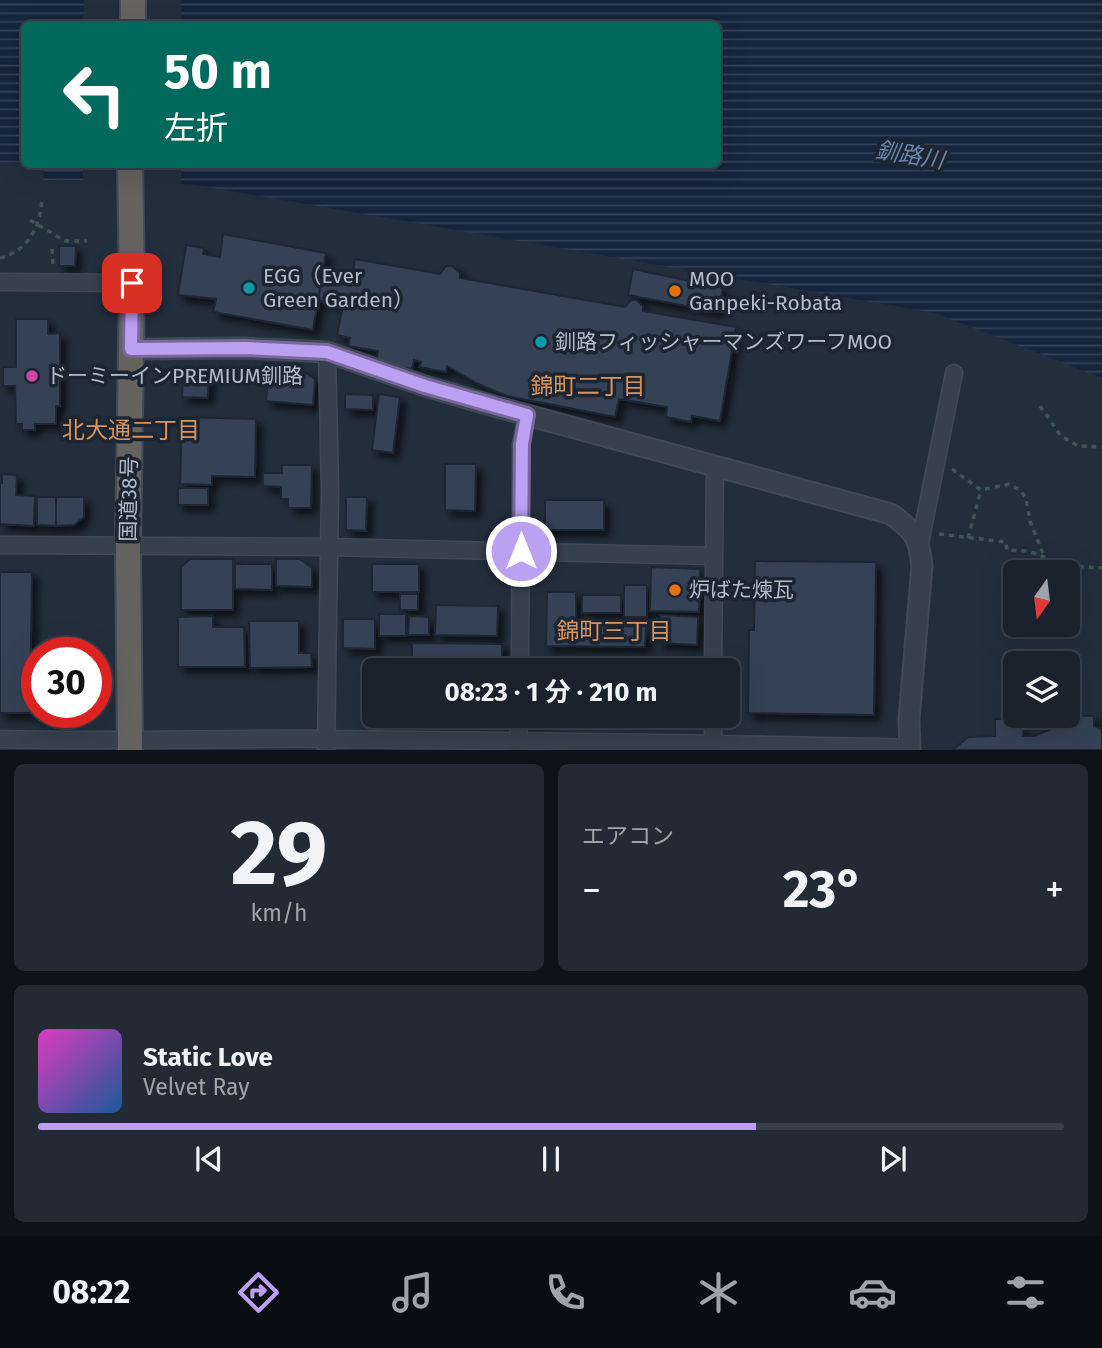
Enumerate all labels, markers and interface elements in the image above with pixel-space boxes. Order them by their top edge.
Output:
text: 50 m [164,42,272,101]
icon: left [49,49,140,140]
text: 左折 [164,109,228,147]
water label: 釧路川 [874,136,949,175]
pin [102,253,162,313]
place label: EGG（Ever Green Garden） [263,263,414,313]
icon: arrive [113,264,151,302]
place label: MOO Ganpeki-Robata [689,266,842,316]
marker: EGG（Ever Green Garden） [241,280,257,296]
marker: MOO Ganpeki-Robata [667,283,683,299]
place label: 釧路フィッシャーマンズワーフMOO [555,329,892,355]
marker: 釧路フィッシャーマンズワーフMOO [533,334,549,350]
place label: ドーミーインPREMIUM釧路 [46,363,303,389]
marker: ドーミーインPREMIUM釧路 [24,368,40,384]
district label: 錦町二丁目 [531,372,646,400]
district label: 北大通二丁目 [62,416,200,444]
street label: 国道38号 [115,456,143,542]
position arrow [484,514,558,588]
north arrow [1003,560,1080,637]
map controls [1003,560,1080,728]
place label: 炉ばた煉瓦 [689,577,794,603]
marker: 炉ばた煉瓦 [667,582,683,598]
district label: 錦町三丁目 [557,617,672,645]
speed limit sign: 30 [21,637,112,728]
button: layers [1003,651,1080,728]
text: 08:23 · 1 分 · 210 m [444,677,658,708]
text: 29 [230,799,328,908]
text: エアコン [582,822,674,850]
text: 23° [783,858,863,921]
text: − [582,867,601,913]
text: + [1045,867,1064,913]
text: km/h [251,899,307,927]
text: Static Love [143,1042,273,1073]
text: Velvet Ray [143,1073,250,1101]
icon: previous [190,1140,228,1178]
icon: pause [532,1140,570,1178]
icon: next [874,1140,912,1178]
icon: directions [234,1268,283,1317]
icon: music [388,1268,437,1317]
icon: phone [541,1268,590,1317]
icon: climate [694,1268,743,1317]
icon: car [848,1268,897,1317]
icon: filters [1001,1268,1050,1317]
text: 08:22 [52,1273,130,1311]

